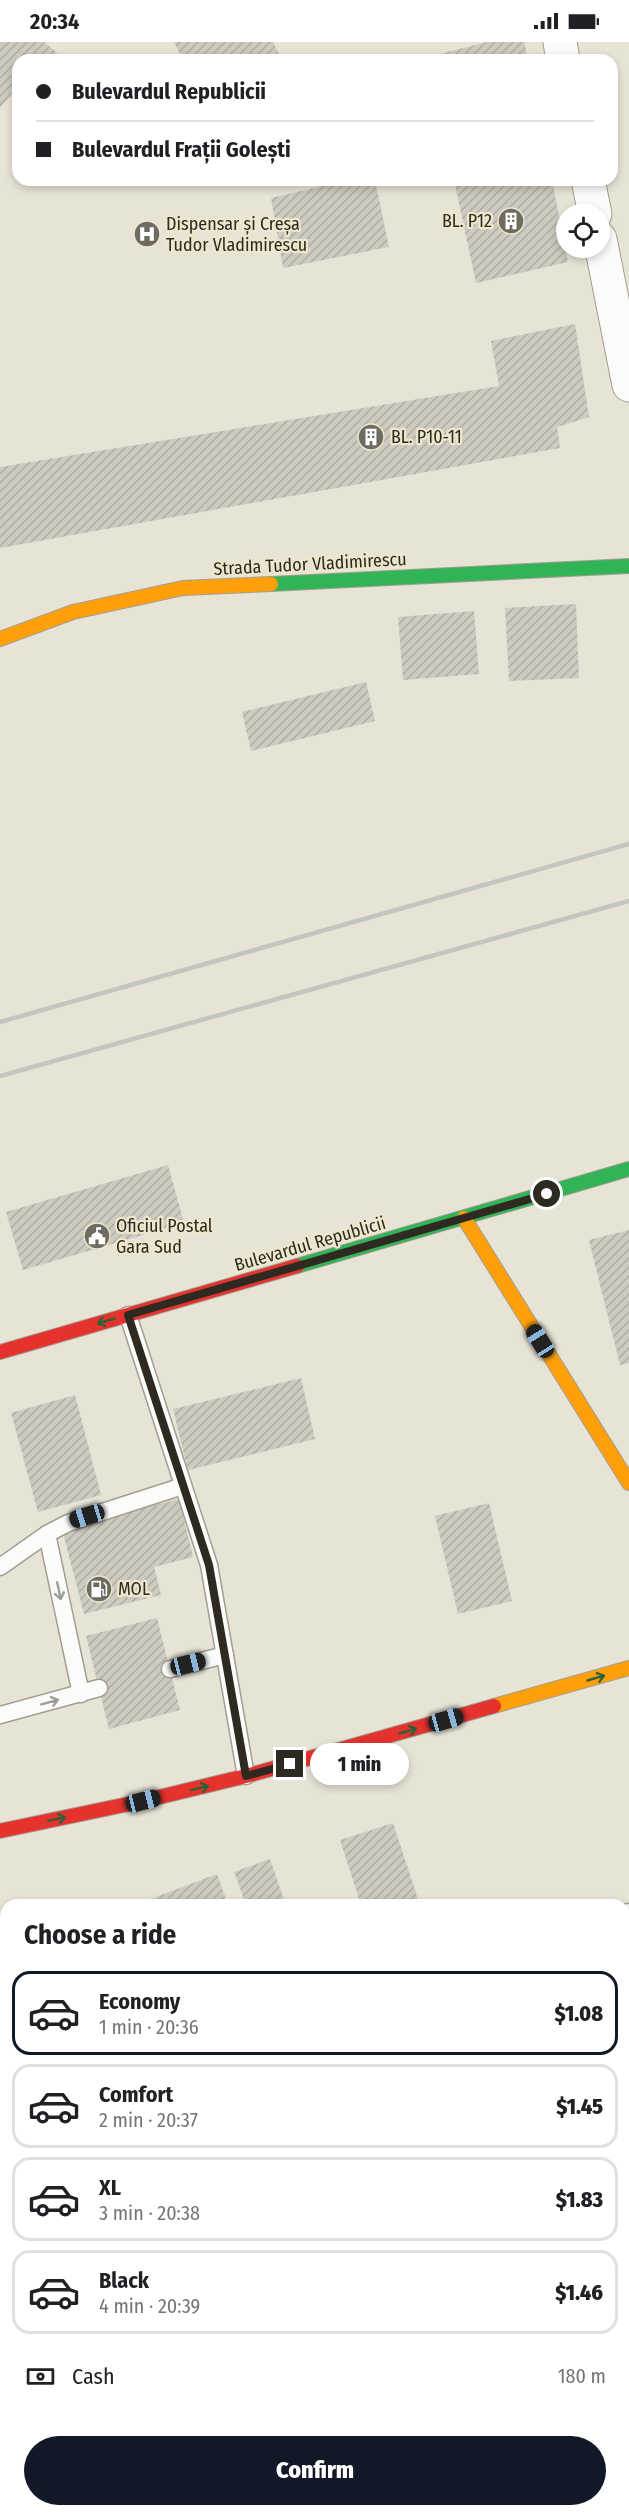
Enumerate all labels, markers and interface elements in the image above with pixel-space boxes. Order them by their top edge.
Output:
text: 20:34 [30,8,79,35]
text: Bulevardul Republicii [72,78,266,105]
text: Bulevardul Frații Golești [72,136,291,163]
map controls [556,204,610,258]
button: locate [556,204,610,258]
building icon: BL. P12 [496,206,526,236]
place label: BL. P12 [442,210,492,232]
place label: Dispensar și Creșa Tudor Vladimirescu [166,213,307,256]
hospital icon: Dispensar și Creșa Tudor Vladimirescu [132,219,162,249]
building icon: BL. P10-11 [356,422,386,452]
place label: BL. P10-11 [391,426,462,448]
street label: Strada Tudor Vladimirescu [213,548,407,580]
route start [533,1180,560,1207]
street label: Bulevardul Republicii [232,1212,388,1276]
place label: Oficiul Postal Gara Sud [116,1215,213,1258]
public building icon: Oficiul Postal Gara Sud [82,1221,112,1251]
one-way arrow [96,1316,115,1328]
car [523,1321,557,1361]
car [67,1502,107,1530]
fuel station icon: MOL [84,1574,114,1604]
place label: MOL [118,1578,150,1600]
one-way arrow [54,1581,65,1600]
car [168,1651,208,1677]
one-way arrow [586,1671,605,1683]
one-way arrow [40,1696,59,1707]
car [426,1706,466,1734]
one-way arrow [398,1724,417,1736]
callout: 1 min [311,1743,410,1785]
route end [276,1750,303,1777]
text: 1 min [338,1752,381,1776]
one-way arrow [190,1781,209,1793]
car [123,1788,163,1814]
one-way arrow [47,1813,67,1824]
text: Choose a ride [24,1919,176,1951]
icon: car [27,1986,81,2040]
text: Economy [99,1988,180,2015]
text: $1.08 [554,2000,603,2027]
text: 1 min · 20:36 [99,2015,199,2039]
icon: car [27,2079,81,2133]
text: Comfort [99,2081,173,2108]
text: $1.45 [556,2093,603,2120]
text: 2 min · 20:37 [99,2108,198,2132]
icon: car [27,2172,81,2226]
text: XL [99,2174,121,2201]
text: $1.83 [556,2186,603,2213]
text: 3 min · 20:38 [99,2201,200,2225]
icon: car [27,2265,81,2319]
text: Black [99,2267,149,2294]
text: $1.46 [555,2279,603,2306]
text: 4 min · 20:39 [99,2294,200,2318]
icon: cash [24,2360,57,2393]
text: Cash [72,2363,115,2390]
text: 180 m [558,2364,606,2388]
button: Confirm [24,2436,606,2505]

